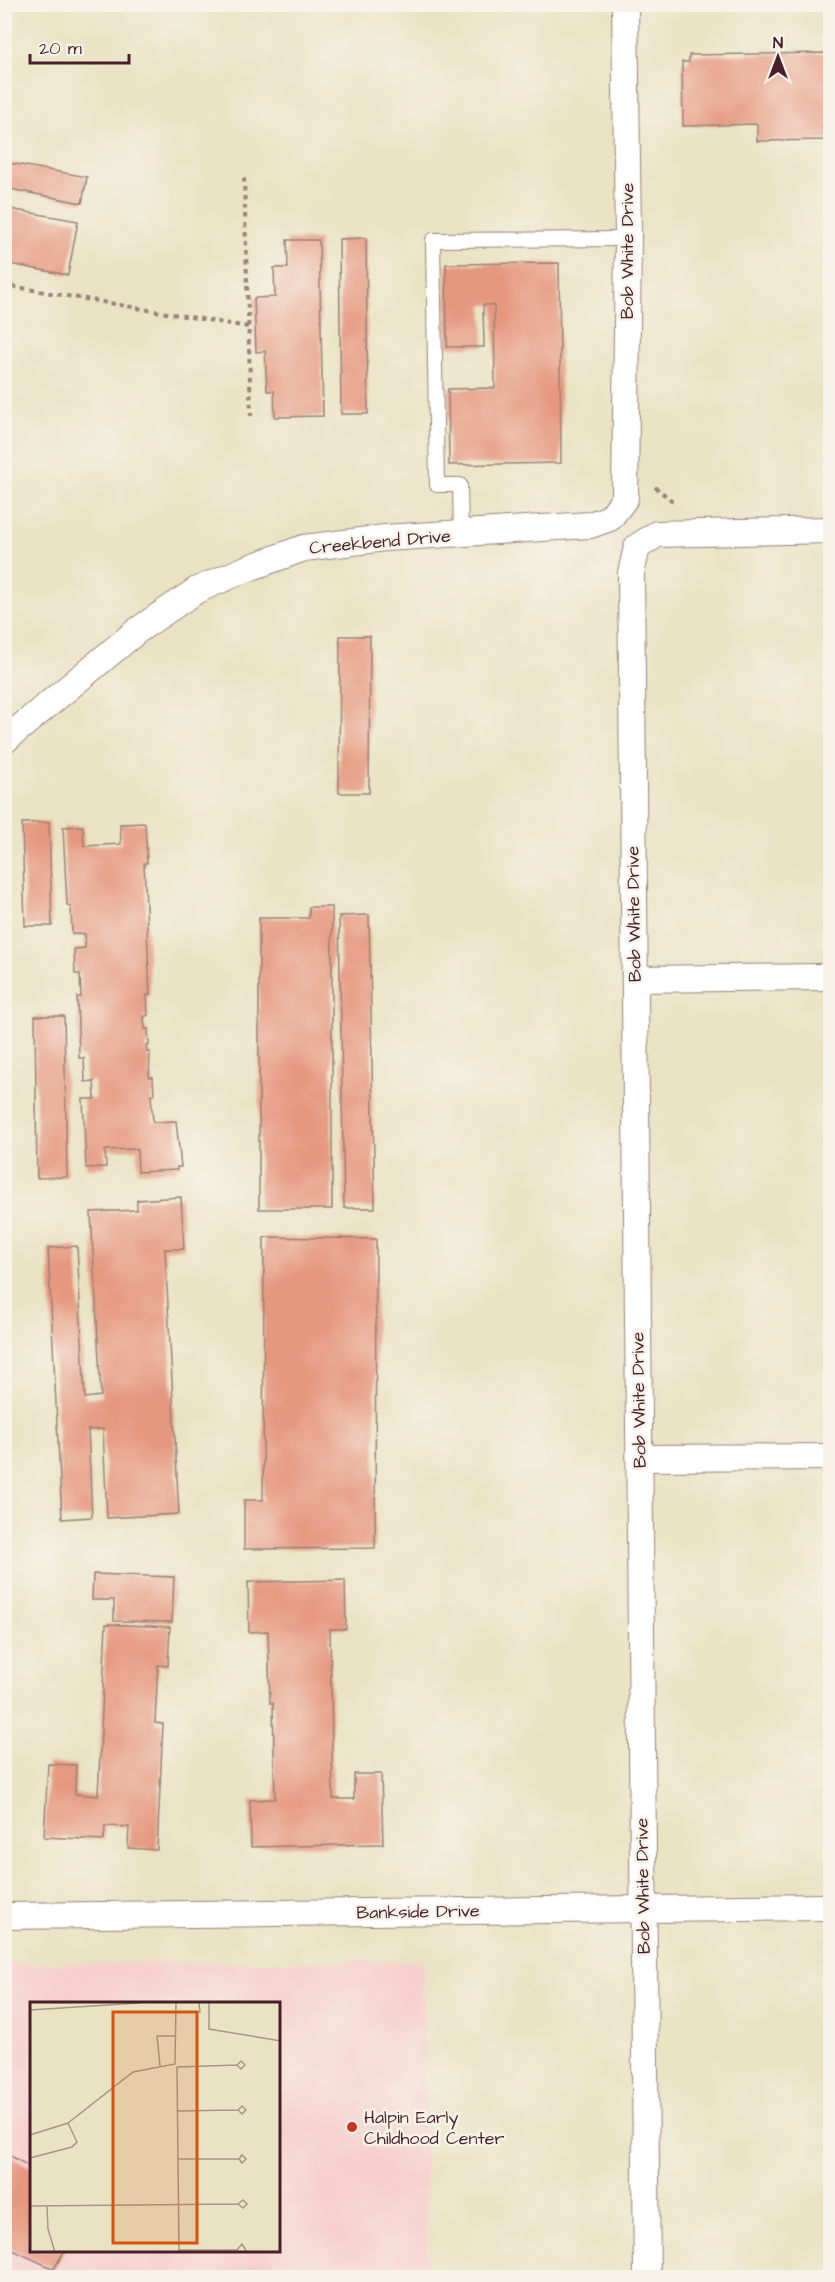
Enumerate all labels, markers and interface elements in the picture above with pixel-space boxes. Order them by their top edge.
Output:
scale bar [30,27,129,65]
north arrow [748,27,808,87]
text: N [773,32,783,54]
text: 20 m [39,36,82,61]
street label: Bob White Drive [615,183,640,319]
street label: Creekbend Drive [308,523,452,561]
street label: Bob White Drive [620,845,648,982]
street label: Bob White Drive [625,1331,653,1468]
street label: Bob White Drive [629,1817,657,1954]
street label: Bankside Drive [356,1898,480,1926]
inset map [30,2002,280,2252]
place label: Halpin Early Childhood Center [364,2105,505,2151]
marker: Halpin Early Childhood Center [345,2120,359,2134]

